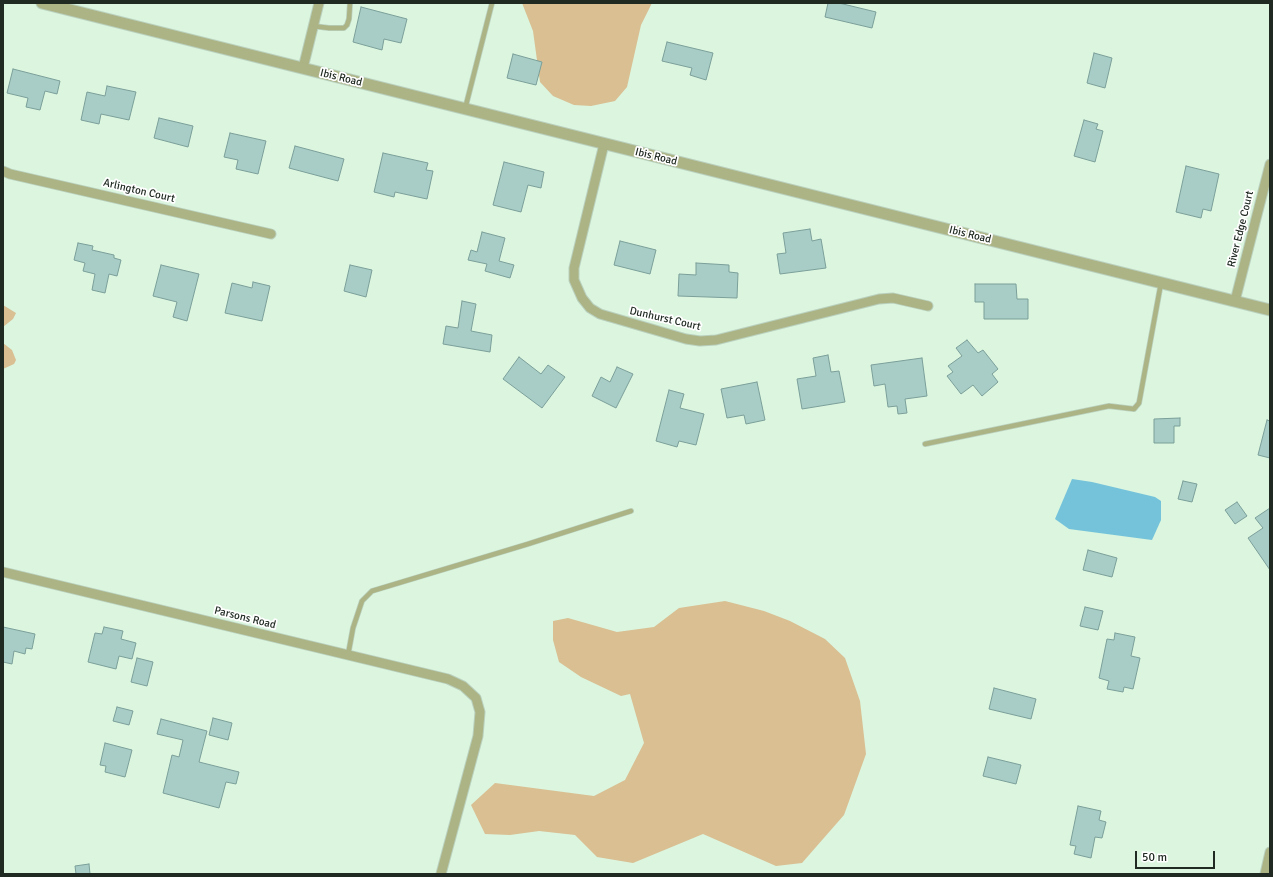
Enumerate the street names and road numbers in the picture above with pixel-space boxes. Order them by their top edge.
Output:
street label: Ibis Road [319,66,363,90]
street label: Ibis Road [634,145,678,169]
street label: Arlington Court [102,176,176,206]
street label: River Edge Court [1225,189,1257,269]
street label: Ibis Road [948,223,992,247]
street label: Dunhurst Court [628,304,702,334]
street label: Parsons Road [213,604,277,632]

